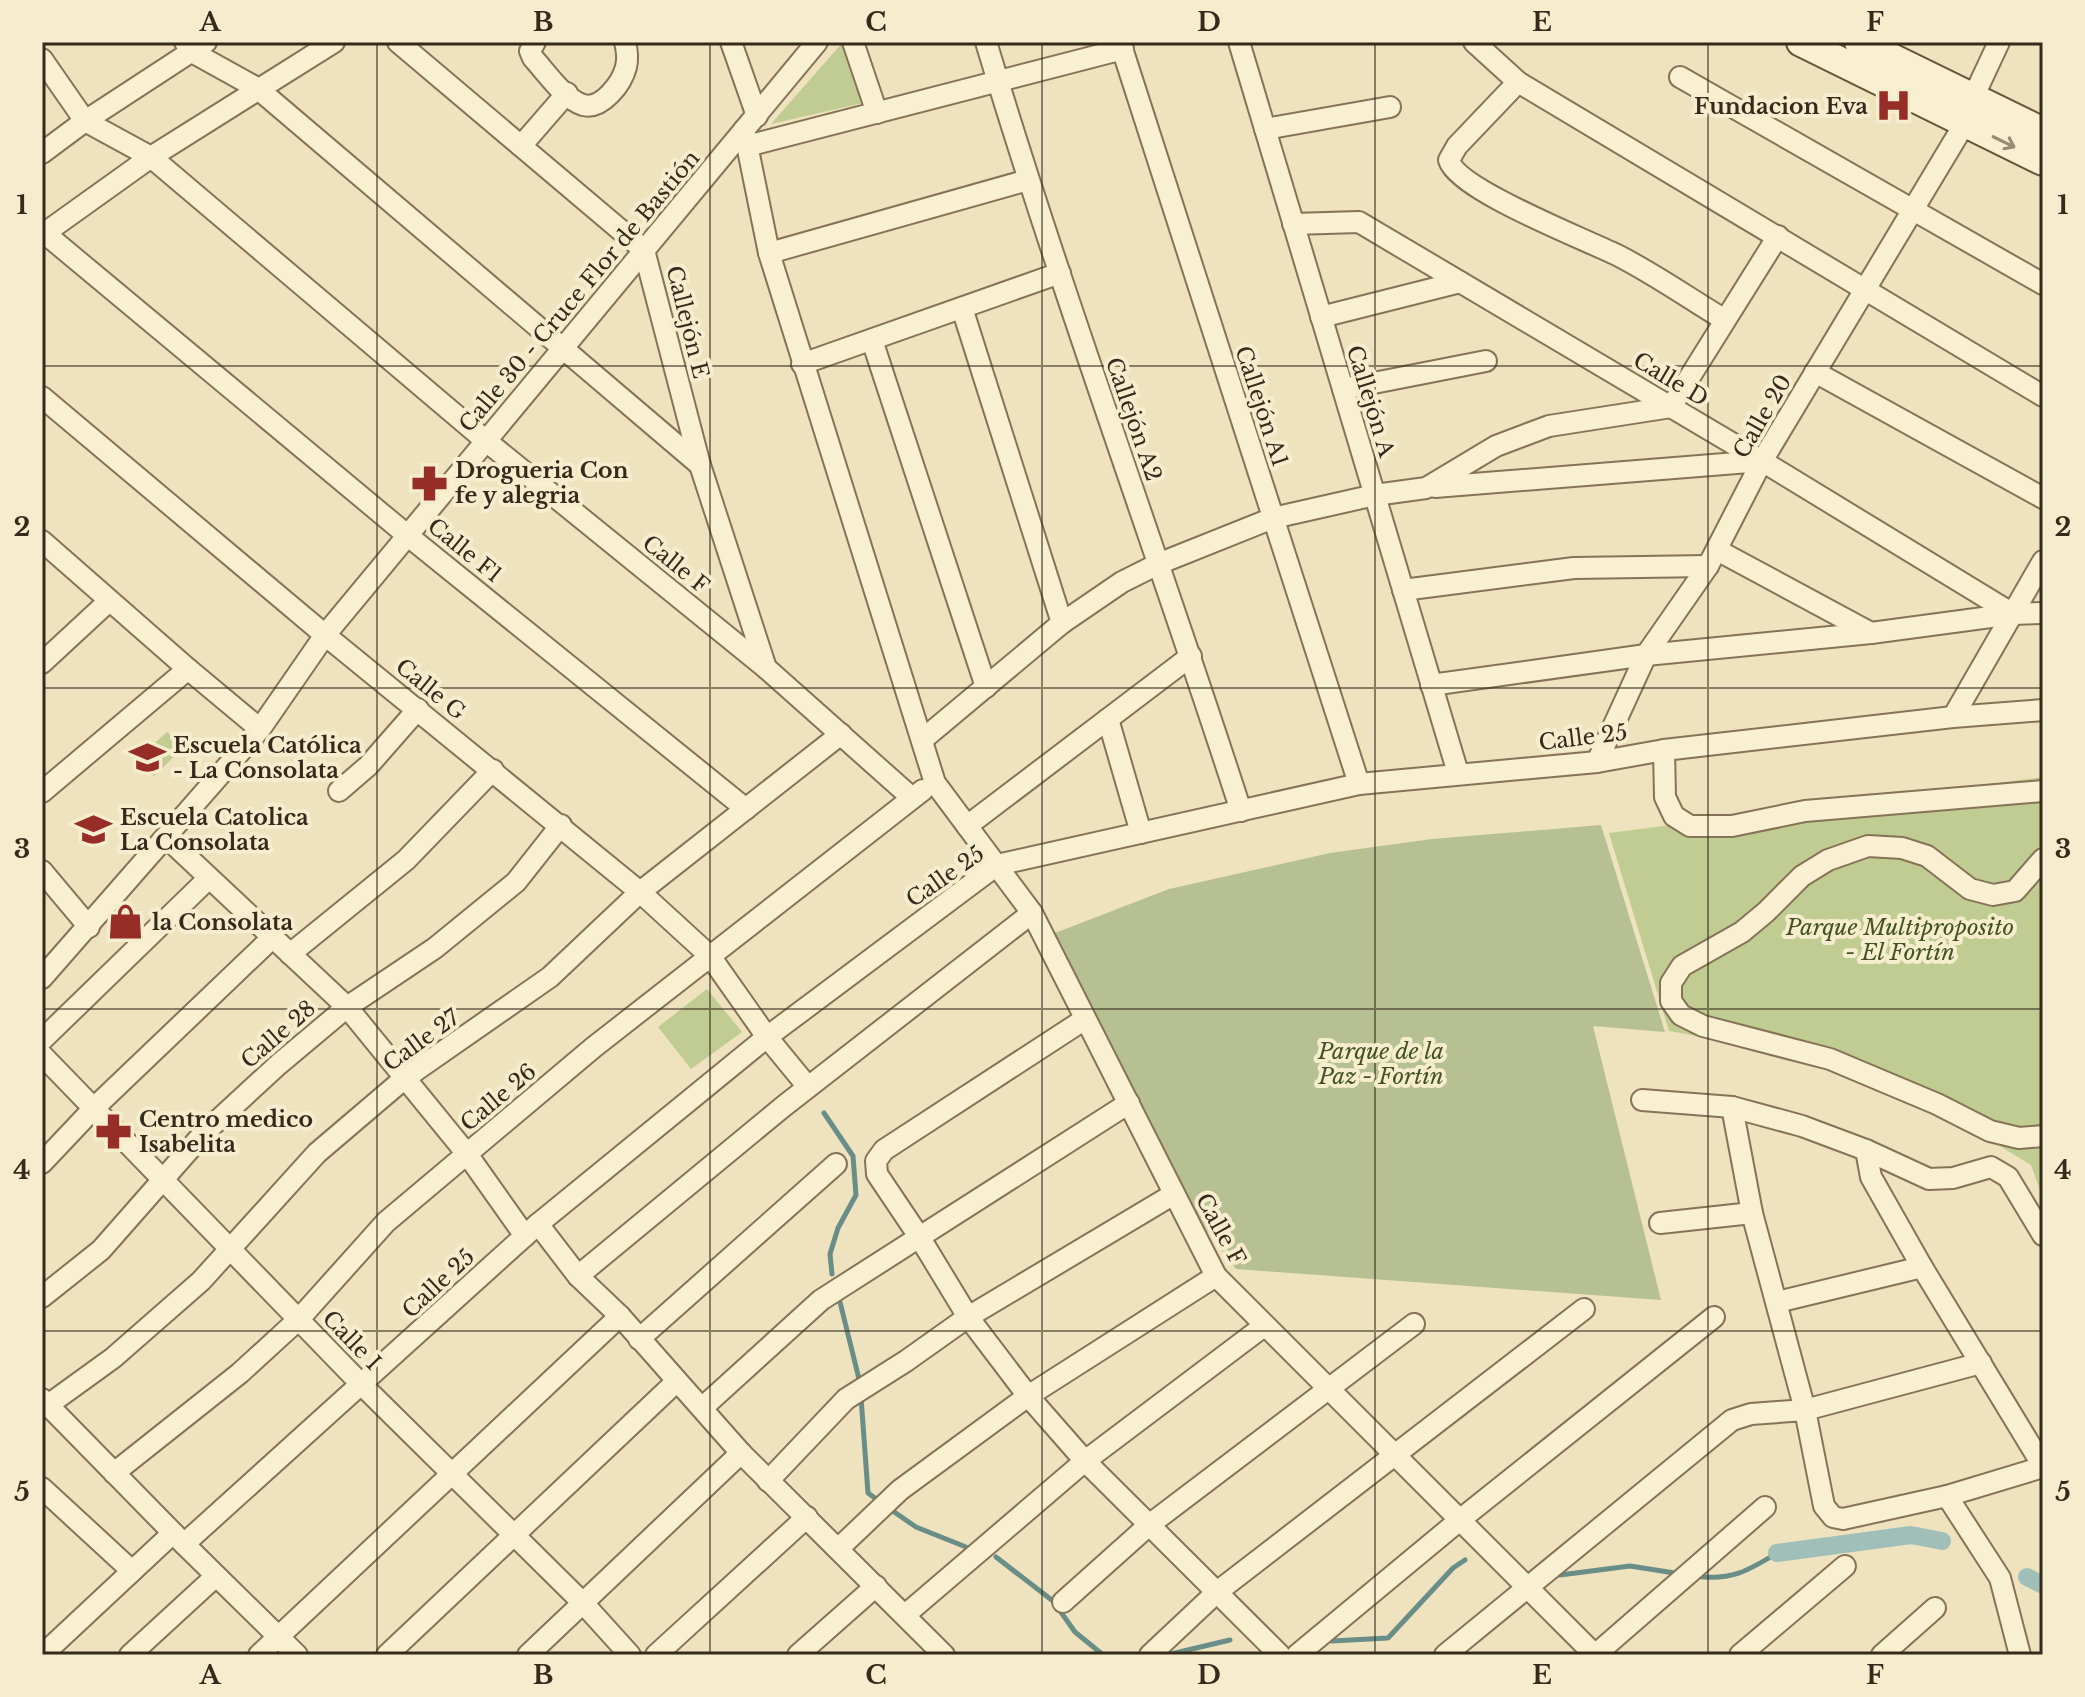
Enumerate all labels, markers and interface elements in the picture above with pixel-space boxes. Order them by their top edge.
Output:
text: A [198,6,221,38]
text: B [533,6,553,38]
text: C [865,6,887,38]
text: D [1197,6,1221,38]
text: E [1532,6,1552,38]
text: F [1866,6,1884,38]
hospital icon: Fundacion Eva [1875,87,1913,125]
place label: Fundacion Eva [1694,93,1868,120]
one-way arrow [1992,135,2016,150]
street label: Calle 30 - Cruce Flor de Bastión [454,145,705,438]
text: 1 [16,189,28,221]
text: 1 [2057,189,2069,221]
street label: Callejón E [660,263,715,381]
street label: Callejón A1 [1229,342,1294,470]
street label: Callejón A [1341,342,1401,461]
street label: Calle D [1628,347,1713,412]
street label: Callejón A2 [1100,354,1167,485]
street label: Calle 20 [1728,370,1797,463]
place label: Drogueria Con fe y alegria [455,457,628,509]
pharmacy icon: Drogueria Con fe y alegria [410,464,448,502]
text: 2 [14,511,30,543]
text: 2 [2055,511,2071,543]
street label: Calle F1 [422,512,507,588]
street label: Calle F [637,529,715,600]
street label: Calle G [390,653,471,726]
street label: Calle 25 [1537,719,1629,756]
place label: Escuela Católica - La Consolata [173,732,362,784]
school or university icon: Escuela Católica - La Consolata [128,739,166,777]
place label: Escuela Catolica La Consolata [120,804,309,856]
school or university icon: Escuela Catolica La Consolata [75,811,113,849]
text: 3 [14,833,30,865]
text: 3 [2055,833,2071,865]
street label: Calle 25 [901,840,990,913]
shop icon: la Consolata [107,903,145,941]
place label: la Consolata [152,909,294,936]
park label: Parque Multiproposito - El Fortín [1785,914,2014,966]
street label: Calle 28 [236,995,321,1074]
street label: Calle 27 [378,1003,465,1077]
park label: Parque de la Paz - Fortín [1317,1038,1444,1090]
street label: Calle 26 [455,1058,542,1137]
place label: Centro medico Isabelita [139,1106,313,1158]
pharmacy icon: Centro medico Isabelita [94,1113,132,1151]
text: 4 [13,1154,31,1186]
text: 4 [2054,1154,2072,1186]
street label: Calle F [1190,1189,1251,1270]
street label: Calle 25 [397,1243,480,1324]
street label: Calle I [317,1305,386,1376]
text: 5 [14,1476,30,1508]
text: 5 [2055,1476,2071,1508]
text: A [198,1659,221,1691]
text: B [533,1659,553,1691]
text: C [865,1659,887,1691]
text: D [1197,1659,1221,1691]
text: E [1532,1659,1552,1691]
text: F [1866,1659,1884,1691]

